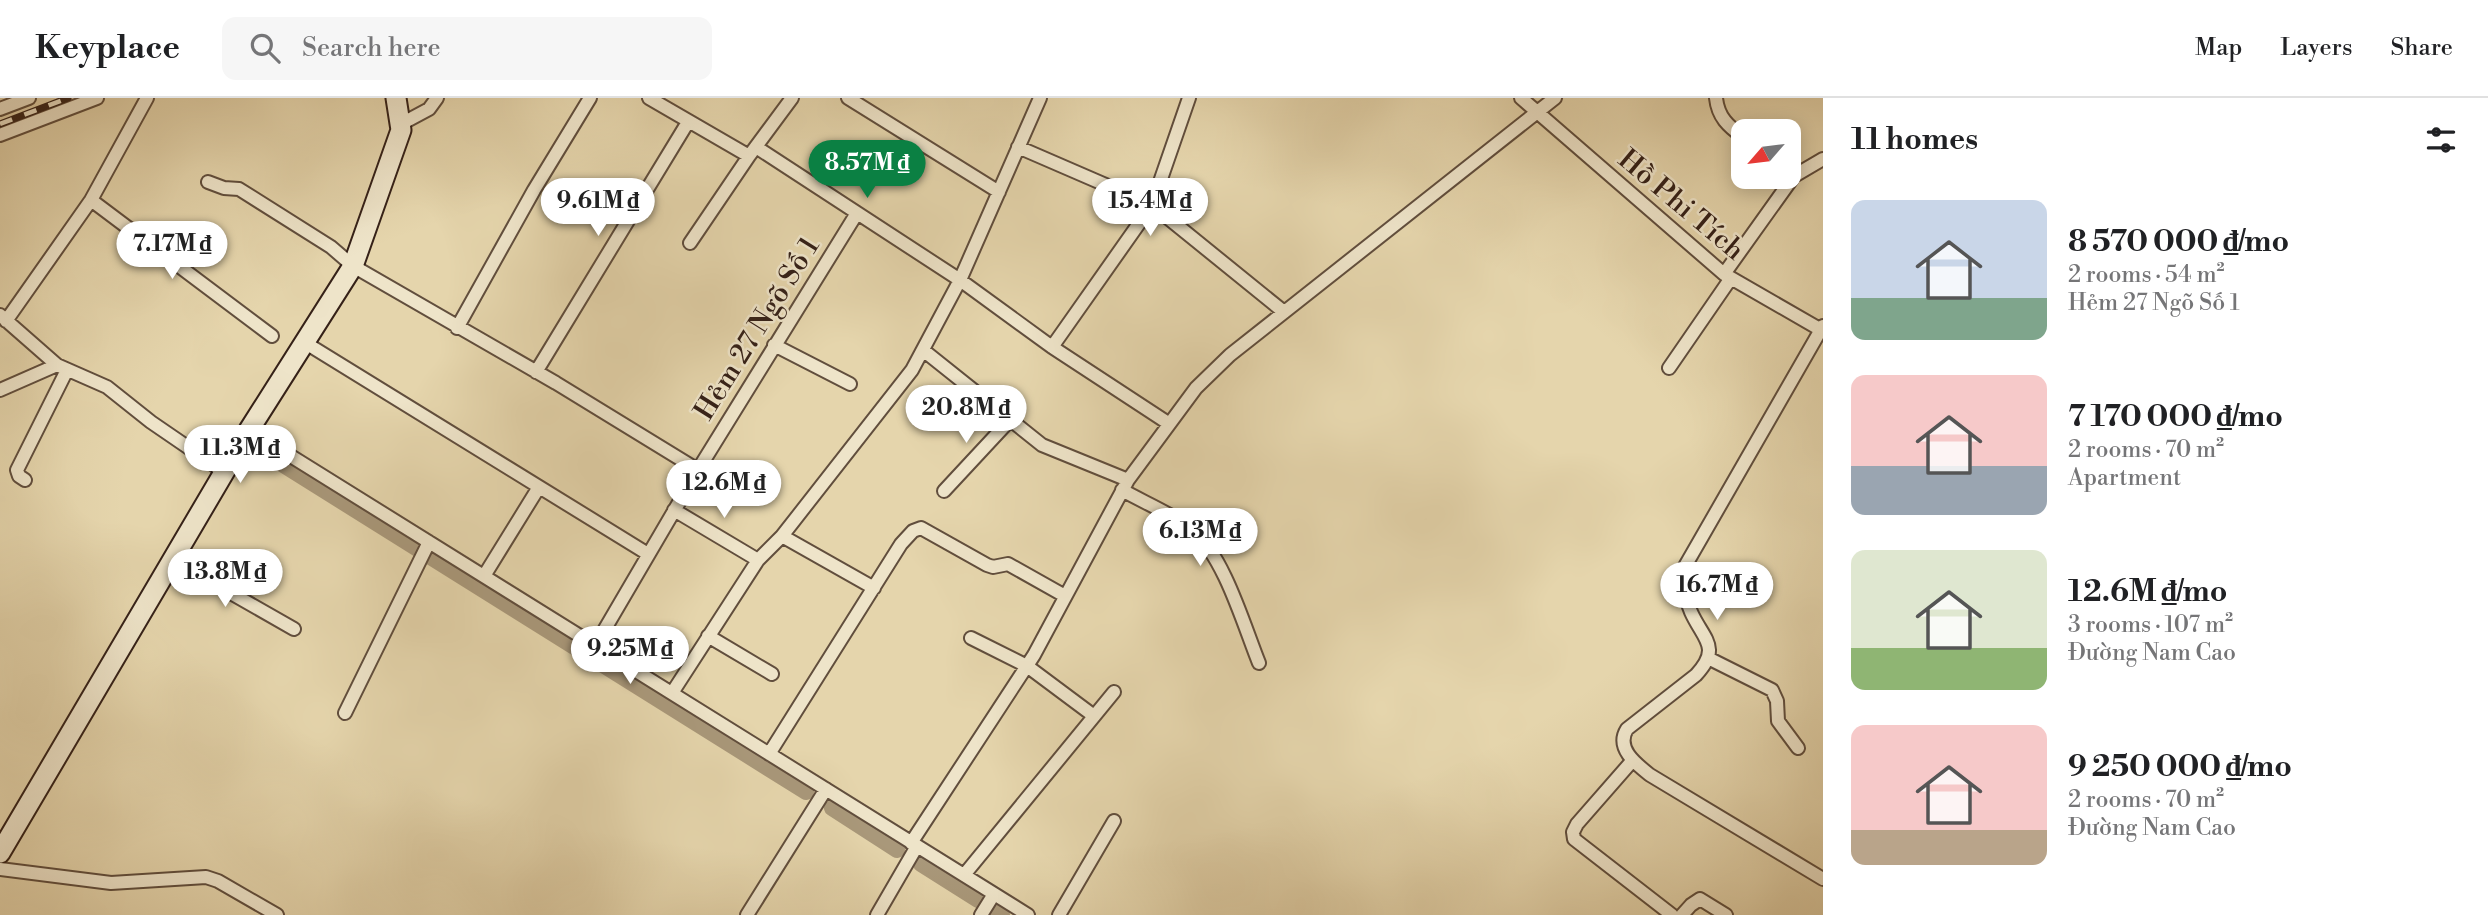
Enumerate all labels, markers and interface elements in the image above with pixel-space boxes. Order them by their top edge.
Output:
search box [222,17,712,80]
text: Keyplace [35,28,180,69]
icon: search [246,29,284,67]
text: Search here [302,32,441,64]
text: Map [2195,33,2242,63]
text: Layers [2280,33,2352,63]
text: Share [2390,33,2453,63]
north arrow [1731,119,1801,189]
map controls [1731,119,1801,189]
text: 11 homes [1851,121,1978,159]
icon: filters [2422,121,2460,159]
pin: 8.57M ₫ [802,140,932,200]
street label: Hồ Phi Tích [1611,142,1752,268]
text: 8.57M ₫ [825,149,909,177]
pin: 9.61M ₫ [533,178,663,238]
pin: 15.4M ₫ [1085,178,1215,238]
text: 9.61M ₫ [557,187,639,215]
text: 15.4M ₫ [1108,187,1192,215]
pin: 7.17M ₫ [107,222,237,281]
text: 8 570 000 ₫/mo [2068,223,2289,261]
icon: home [1907,228,1991,312]
text: 7.17M ₫ [132,230,212,258]
street label: Hẻm 27 Ngõ Số 1 [687,231,828,427]
text: 2 rooms · 54 m² [2068,261,2225,289]
text: Hẻm 27 Ngõ Số 1 [2068,289,2240,317]
pin: 20.8M ₫ [901,386,1031,445]
text: 20.8M ₫ [922,394,1010,422]
text: 7 170 000 ₫/mo [2068,398,2283,436]
icon: home [1907,403,1991,487]
pin: 11.3M ₫ [175,426,305,485]
text: 11.3M ₫ [200,434,280,462]
text: 2 rooms · 70 m² [2068,436,2224,464]
pin: 12.6M ₫ [659,460,789,520]
text: Apartment [2068,464,2181,492]
text: 12.6M ₫ [682,469,766,497]
pin: 6.13M ₫ [1135,508,1265,568]
text: 6.13M ₫ [1159,517,1241,545]
pin: 13.8M ₫ [160,550,290,609]
text: 13.8M ₫ [184,558,266,586]
pin: 16.7M ₫ [1652,562,1782,622]
text: 16.7M ₫ [1676,571,1758,599]
text: 12.6M ₫/mo [2068,573,2228,611]
icon: home [1907,578,1991,662]
text: 3 rooms · 107 m² [2068,611,2233,639]
pin: 9.25M ₫ [565,626,695,686]
text: 9.25M ₫ [587,635,673,663]
text: Đường Nam Cao [2068,639,2236,667]
text: 9 250 000 ₫/mo [2068,748,2292,786]
icon: home [1907,753,1991,837]
text: 2 rooms · 70 m² [2068,786,2224,814]
text: Đường Nam Cao [2068,814,2236,842]

